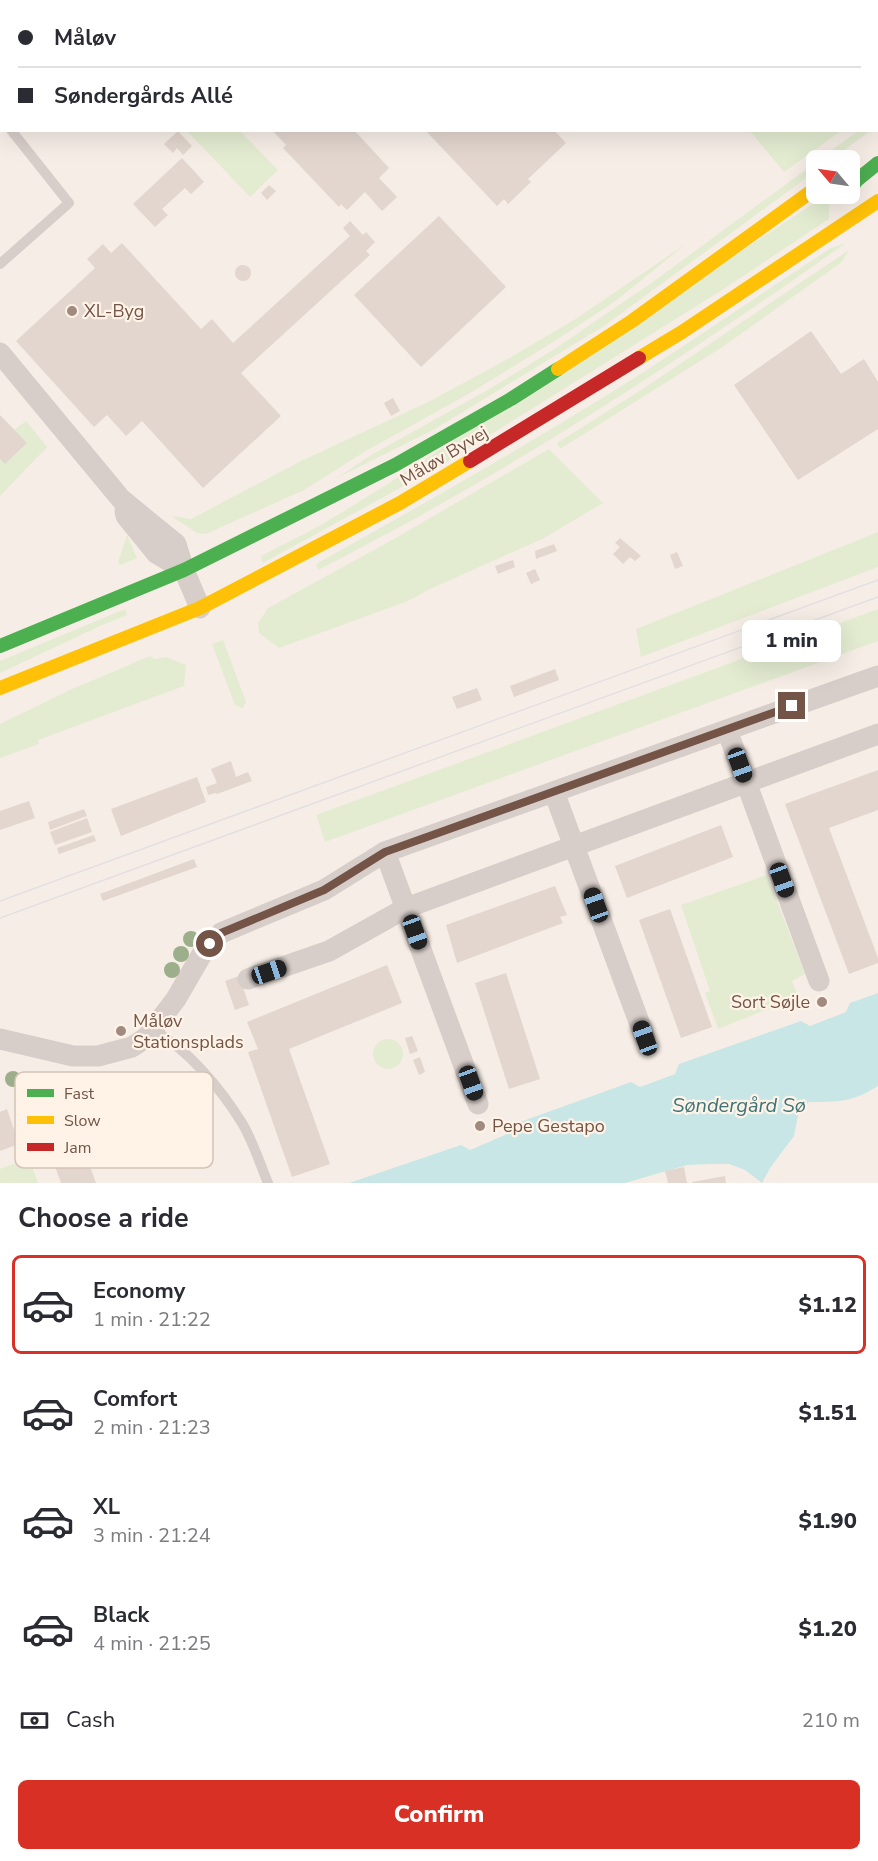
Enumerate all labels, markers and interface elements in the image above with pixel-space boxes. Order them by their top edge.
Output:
text: Måløv [54,23,116,53]
text: Søndergårds Allé [54,81,233,111]
north arrow [806,150,860,204]
map controls [806,150,860,204]
place label: XL-Byg [84,299,144,323]
marker: XL-Byg [65,304,79,318]
street label: Måløv Byvej [396,420,492,492]
callout: 1 min [742,619,842,661]
text: 1 min [765,627,818,654]
route end [778,692,805,719]
car [725,745,755,785]
car [767,860,797,900]
car [581,885,611,925]
car [400,912,430,952]
route start [196,930,223,957]
car [249,958,289,986]
place label: Sort Søjle [731,990,810,1014]
marker: Sort Søjle [815,995,829,1009]
place label: Måløv Stationsplads [133,1009,244,1054]
car [630,1018,660,1058]
marker: Måløv Stationsplads [114,1024,128,1038]
car [456,1063,486,1103]
legend [15,1072,213,1168]
text: Fast [64,1083,95,1105]
water label: Søndergård Sø [672,1092,806,1119]
text: Slow [64,1110,101,1132]
place label: Pepe Gestapo [492,1114,605,1138]
marker: Pepe Gestapo [473,1119,487,1133]
text: Jam [63,1137,91,1159]
text: Choose a ride [18,1200,189,1237]
text: Economy [93,1276,185,1306]
icon: car [21,1278,75,1332]
text: $1.12 [798,1290,857,1320]
text: 1 min · 21:22 [93,1306,211,1333]
text: Comfort [93,1384,177,1414]
icon: car [21,1386,75,1440]
text: $1.51 [798,1398,857,1428]
text: 2 min · 21:23 [93,1414,211,1441]
text: XL [93,1492,120,1522]
icon: car [21,1494,75,1548]
text: $1.90 [798,1506,857,1536]
text: 3 min · 21:24 [93,1522,211,1549]
text: Black [93,1600,149,1630]
icon: car [21,1602,75,1656]
text: $1.20 [798,1614,857,1644]
text: 4 min · 21:25 [93,1630,211,1657]
icon: cash [18,1704,51,1737]
text: Cash [66,1705,115,1735]
text: 210 m [802,1707,860,1734]
button: Confirm [18,1780,860,1849]

